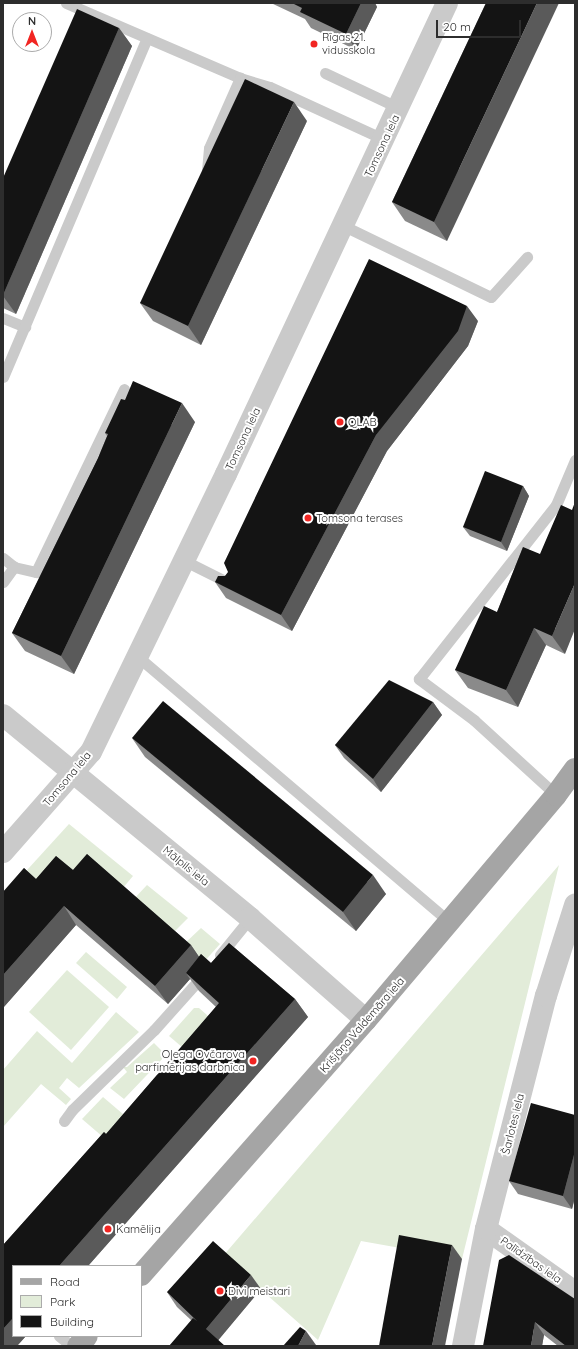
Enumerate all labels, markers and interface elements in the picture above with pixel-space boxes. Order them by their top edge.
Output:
north arrow [12,12,52,52]
scale bar [438,12,523,38]
text: N [28,14,36,28]
text: 20 m [443,19,471,34]
place label: Rīgas 21. vidusskola [322,31,375,57]
marker: Rīgas 21. vidusskola [309,39,319,49]
street label: Tomsona iela [362,113,402,179]
street label: Tomsona iela [223,406,263,472]
place label: QLAB [348,415,377,429]
marker: QLAB [335,417,345,427]
place label: Tomsona terases [316,511,403,525]
marker: Tomsona terases [303,513,313,523]
street label: Tomsona iela [40,749,94,809]
street label: Mālpils iela [160,843,212,889]
street label: Krišjāņa Valdemāra iela [317,975,407,1075]
place label: Oļega Ovčarova parfimērijas darbnīca [135,1048,245,1074]
marker: Oļega Ovčarova parfimērijas darbnīca [248,1056,258,1066]
street label: Šarlotes iela [499,1092,527,1156]
place label: Kamēlija [116,1222,161,1236]
marker: Kamēlija [103,1224,113,1234]
street label: Palīdzības iela [498,1234,564,1286]
legend [12,1265,142,1337]
text: Road [50,1274,80,1289]
place label: Divi meistari [228,1284,290,1298]
marker: Divi meistari [215,1286,225,1296]
text: Park [50,1294,75,1309]
text: Building [50,1314,94,1329]

